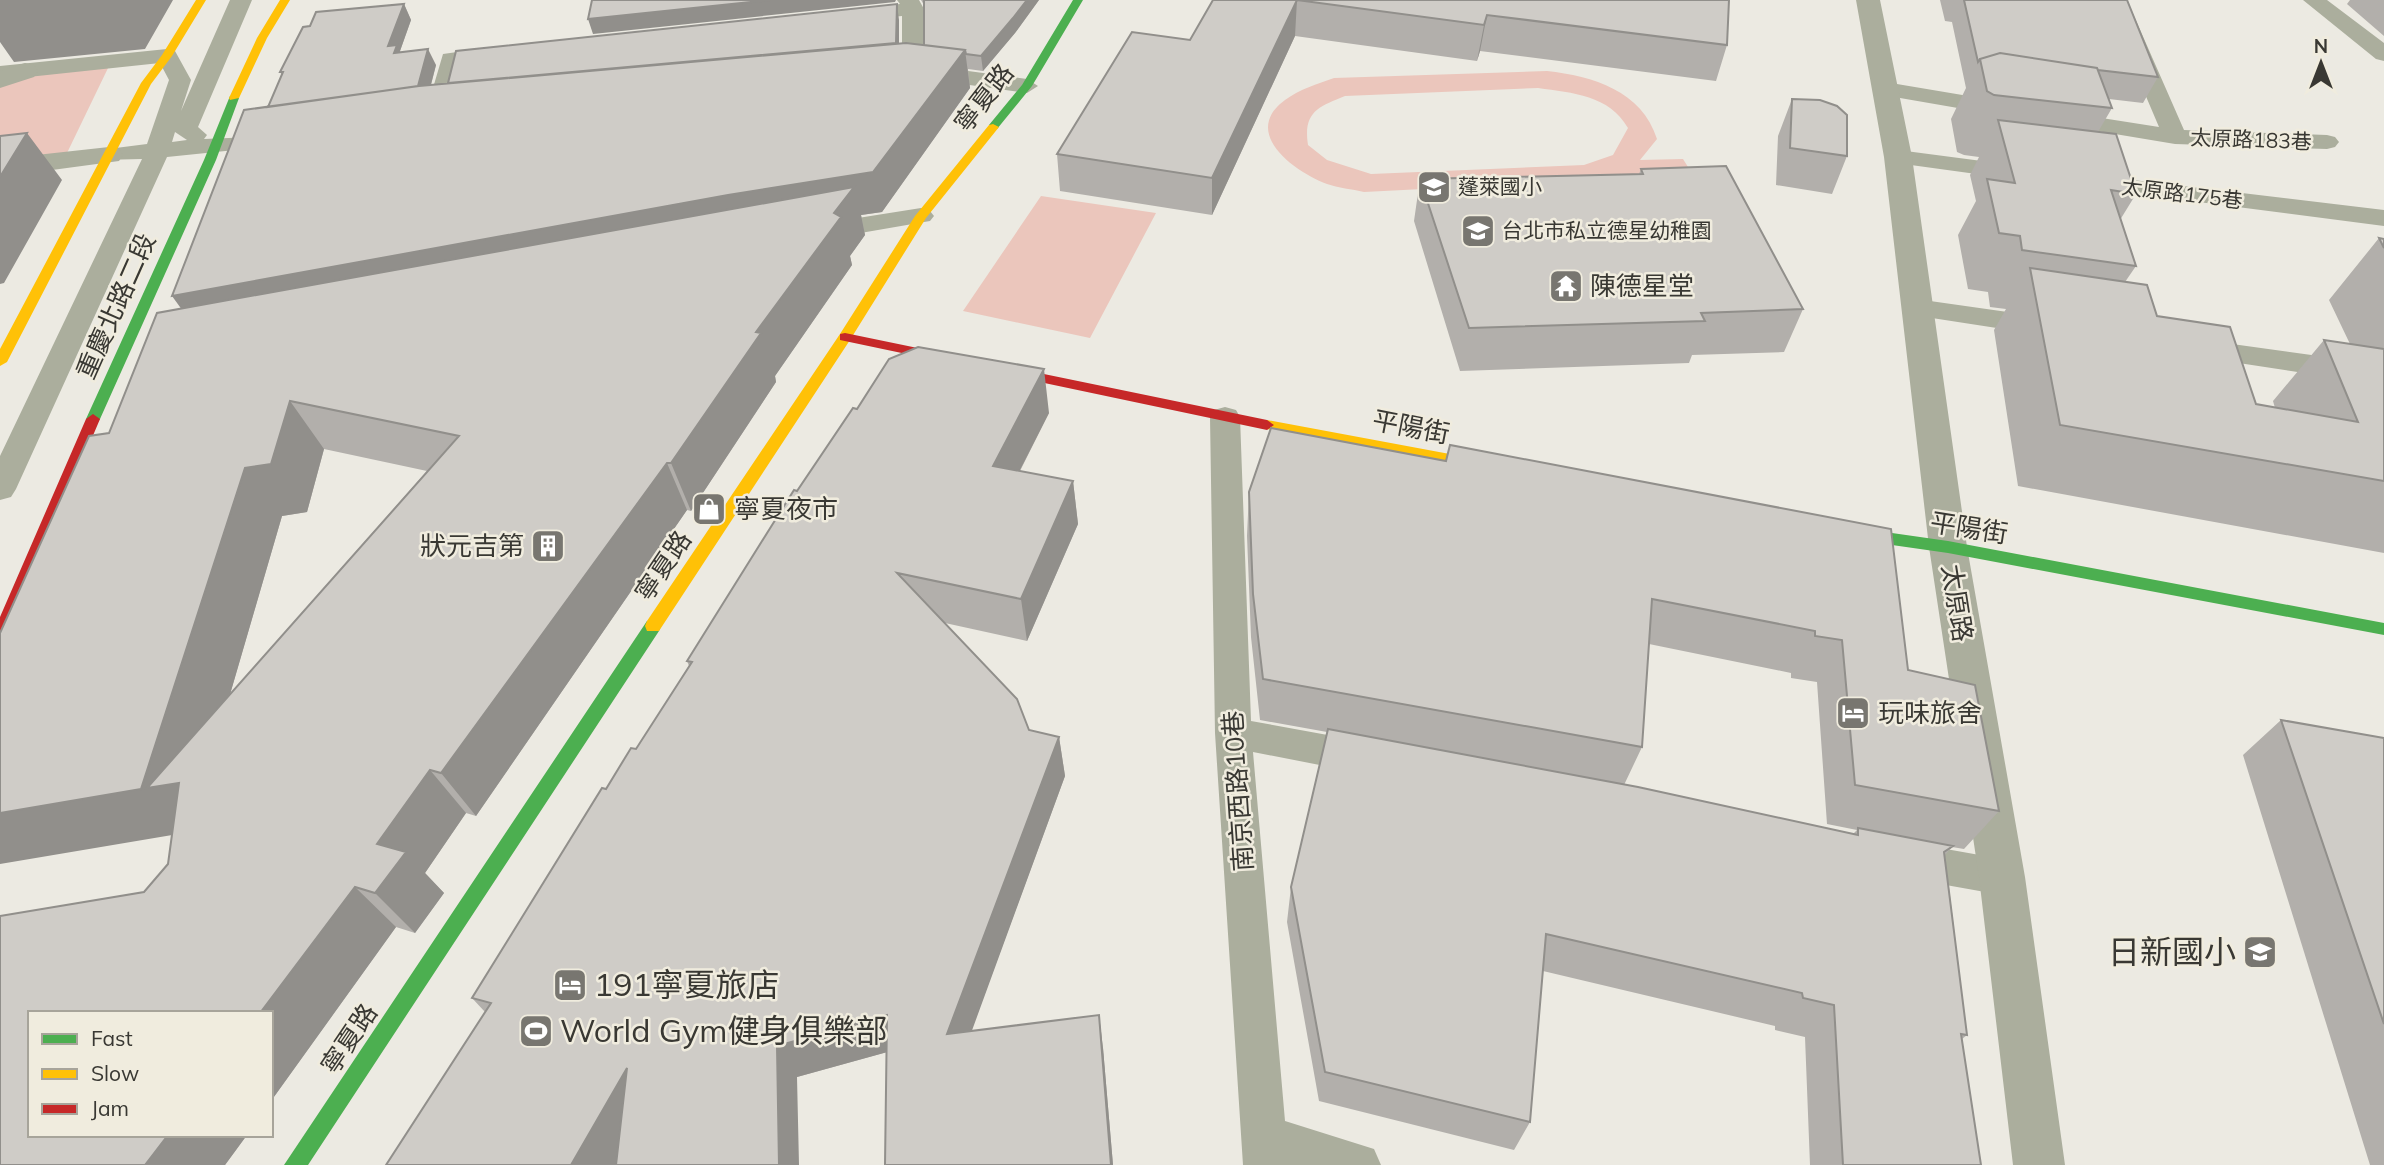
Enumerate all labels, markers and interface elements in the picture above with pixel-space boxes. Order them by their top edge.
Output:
north arrow [2286,28,2356,98]
text: N [2314,34,2328,58]
street label: 寧夏路 [947,57,1021,139]
street label: 太原路183巷 [2190,124,2312,154]
school or university icon: 蓬萊國小 [1415,168,1453,206]
place label: 蓬萊國小 [1458,173,1542,199]
street label: 太原路175巷 [2120,173,2244,213]
school or university icon: 台北市私立德星幼稚園 [1459,212,1497,250]
place label: 台北市私立德星幼稚園 [1502,217,1712,243]
street label: 重慶北路二段 [69,228,162,384]
temple icon: 陳德星堂 [1547,267,1585,305]
place label: 陳德星堂 [1590,269,1694,302]
street label: 平陽街 [1370,403,1453,450]
shop icon: 寧夏夜市 [690,490,728,528]
place label: 寧夏夜市 [734,492,838,525]
street label: 平陽街 [1928,505,2010,550]
street label: 寧夏路 [627,524,698,607]
building icon: 狀元吉第 [529,527,567,565]
place label: 狀元吉第 [420,529,524,562]
street label: 太原路 [1935,562,1980,644]
hotel icon: 玩味旅舍 [1834,694,1872,732]
place label: 玩味旅舍 [1878,696,1982,729]
street label: 南京西路10巷 [1215,709,1260,873]
place label: 日新國小 [2108,931,2236,971]
school or university icon: 日新國小 [2241,933,2279,971]
place label: 191寧夏旅店 [594,964,780,1004]
hotel icon: 191寧夏旅店 [551,966,589,1004]
street label: 寧夏路 [313,997,384,1080]
place label: World Gym健身俱樂部 [560,1010,887,1050]
legend [28,1011,273,1137]
sports icon: World Gym健身俱樂部 [517,1012,555,1050]
text: Fast [91,1025,133,1051]
text: Slow [91,1060,139,1086]
text: Jam [91,1095,129,1121]

